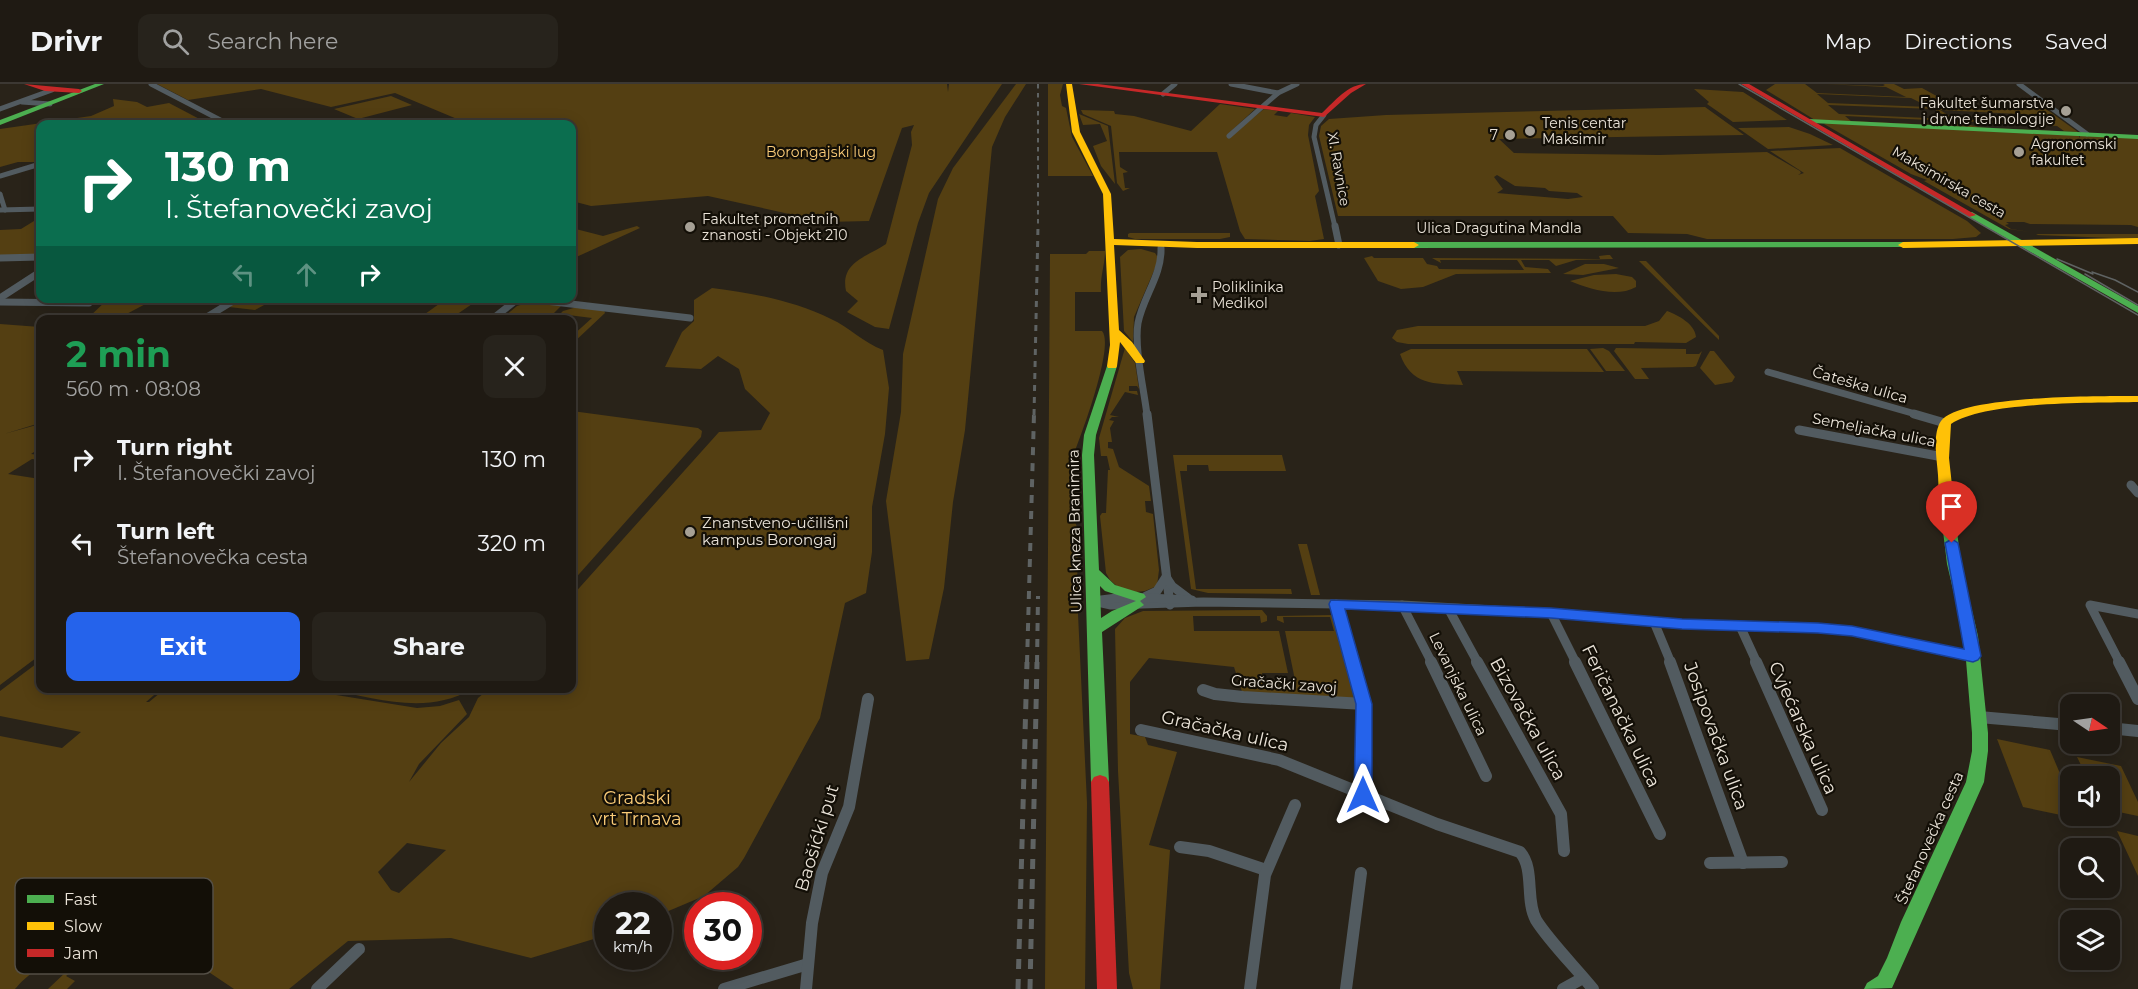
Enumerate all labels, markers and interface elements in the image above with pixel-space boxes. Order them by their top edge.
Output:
search box [138,14,558,68]
text: Drivr [30,24,102,58]
icon: search [159,25,192,58]
text: Search here [207,28,338,55]
text: Map [1825,29,1871,54]
text: Directions [1904,29,2012,54]
text: Saved [2045,29,2108,54]
place label: Fakultet šumarstva i drvne tehnologije [1920,94,2054,128]
marker: Fakultet šumarstva i drvne tehnologije [2059,104,2073,118]
place label: Tenis centar Maksimir [1542,114,1627,148]
marker: Tenis centar Maksimir [1523,124,1537,138]
place label: 7 [1490,126,1498,144]
marker: 7 [1503,128,1517,142]
street label: XI. Ravnice [1324,131,1354,207]
place label: Agronomski fakultet [2031,135,2117,169]
text: 130 m [165,140,291,192]
street label: Maksimirska cesta [1889,142,2009,222]
park label: Borongajski lug [766,143,876,161]
icon: right [66,144,144,222]
marker: Agronomski fakultet [2012,145,2026,159]
text: I. Štefanovečki zavoj [165,192,433,225]
place label: Fakultet prometnih znanosti - Objekt 210 [702,210,848,244]
street label: Ulica Dragutina Mandla [1416,219,1582,237]
marker: Fakultet prometnih znanosti - Objekt 210 [683,220,697,234]
icon: left [227,258,260,291]
icon: ahead [290,258,323,291]
icon: right [353,258,386,291]
place label: Poliklinika Medikol [1212,278,1284,312]
marker: Poliklinika Medikol [1190,286,1208,304]
text: 2 min [66,332,171,376]
button: close [483,335,546,398]
street label: Čateška ulica [1810,362,1910,407]
text: 560 m · 08:08 [66,377,201,401]
street label: Semeljačka ulica [1811,408,1938,451]
text: Turn right [117,434,232,461]
icon: right [66,443,99,476]
text: 130 m [482,446,546,473]
street label: Ulica kneza Branimira [1064,449,1085,613]
text: I. Štefanovečki zavoj [117,461,315,485]
pin [1926,481,1977,543]
icon: arrive [1935,490,1968,523]
place label: Znanstveno-učilišni kampus Borongaj [702,513,849,549]
text: Turn left [117,518,215,545]
marker: Znanstveno-učilišni kampus Borongaj [683,525,697,539]
icon: left [66,527,99,560]
text: 320 m [478,530,546,557]
text: Štefanovečka cesta [117,545,308,569]
button: Exit [66,612,300,681]
button: Share [312,612,546,681]
street label: Levanjska ulica [1425,629,1492,739]
street label: Feričanačka ulica [1577,641,1665,791]
street label: Bizovačka ulica [1485,654,1571,784]
street label: Josipovačka ulica [1679,658,1753,813]
street label: Cvjećarska ulica [1764,658,1842,798]
street label: Gračački zavoj [1230,670,1338,697]
north arrow [2060,694,2120,754]
map controls [2060,694,2120,970]
street label: Gračačka ulica [1159,706,1291,756]
position arrow [1331,763,1395,827]
button: sound [2060,766,2120,826]
street label: Štefanovečka cesta [1892,768,1967,907]
street label: Baošićki put [790,782,844,894]
park label: Gradski vrt Trnava [592,787,682,830]
button: search [2060,838,2120,898]
legend [15,878,213,974]
text: Fast [64,890,98,909]
speed limit sign: 30 [684,892,762,970]
text: 22 [615,905,651,942]
button: layers [2060,910,2120,970]
text: Slow [64,917,102,936]
text: km/h [613,937,653,956]
text: Jam [63,944,98,963]

